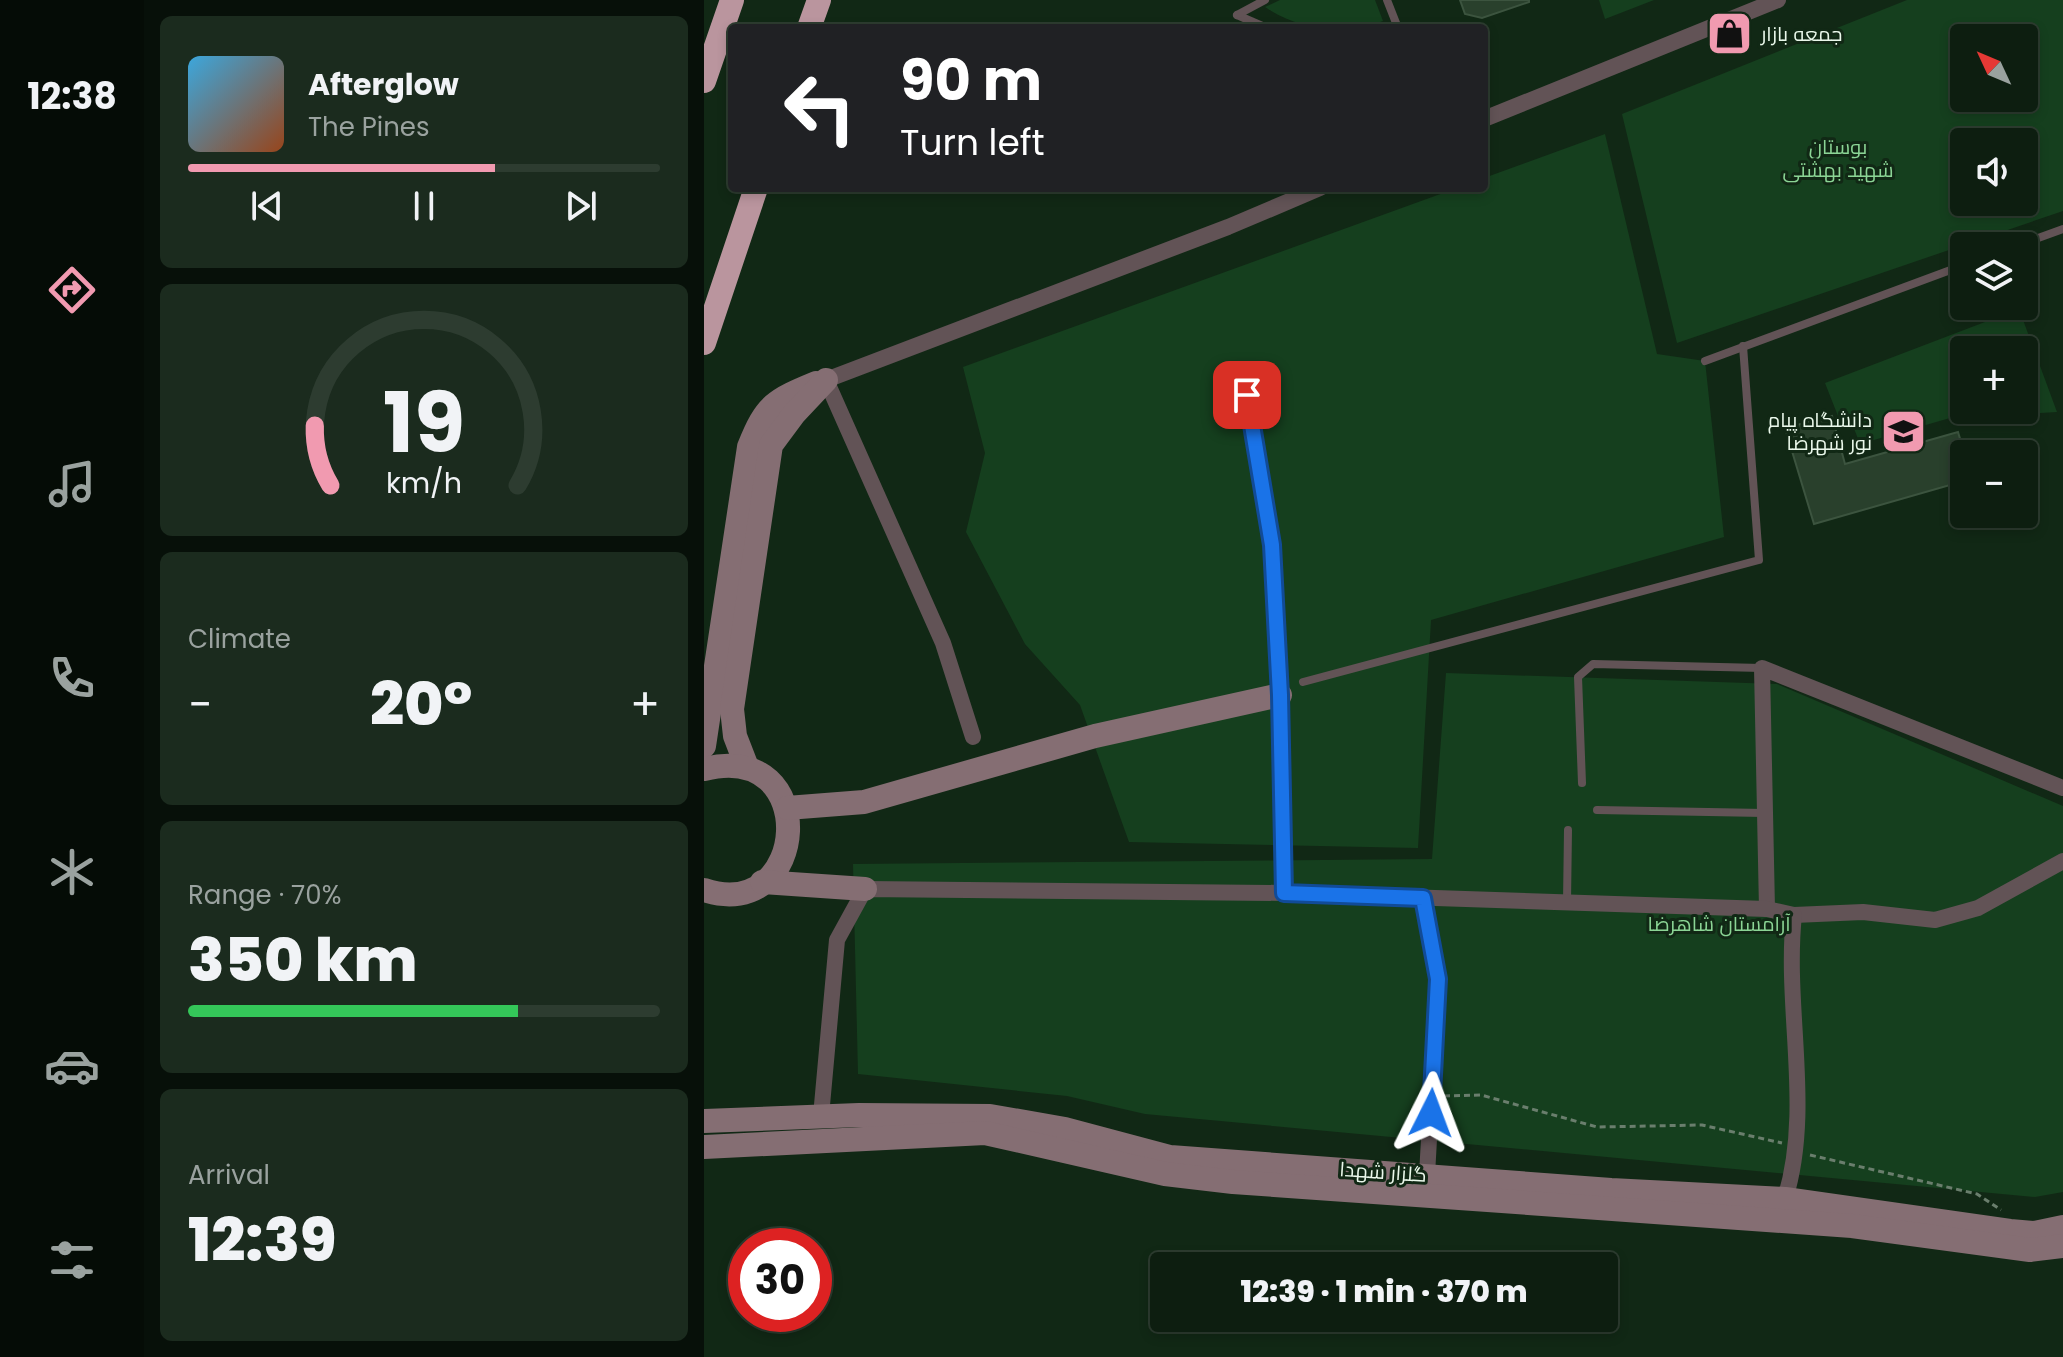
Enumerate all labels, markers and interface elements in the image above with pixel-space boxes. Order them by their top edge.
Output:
shop icon: جمعه بازار [1706,10,1754,58]
place label: جمعه بازار [1760,20,1842,48]
north arrow [1950,24,2038,112]
map controls [1950,24,2038,528]
text: 90 m [900,41,1042,120]
icon: left [768,56,872,160]
text: Afterglow [308,63,459,106]
text: 12:38 [27,71,117,122]
text: The Pines [308,109,430,145]
text: Turn left [900,117,1045,168]
button: sound [1950,128,2038,216]
park label: بوستان شهید بهشتی [1783,133,1893,184]
icon: previous [245,184,289,228]
icon: pause [402,184,446,228]
icon: next [559,184,603,228]
button: layers [1950,232,2038,320]
icon: directions [44,262,100,318]
button: + [1950,336,2038,424]
pin [1213,361,1281,429]
text: 19 [383,365,465,481]
icon: arrive [1225,373,1269,417]
place label: دانشگاه پیام نور شهرضا [1768,406,1872,457]
school or university icon: دانشگاه پیام نور شهرضا [1879,408,1927,456]
button: − [1950,440,2038,528]
icon: music [44,456,100,512]
text: km/h [386,463,462,503]
text: Climate [188,621,291,657]
icon: phone [44,650,100,706]
text: 20° [370,662,472,746]
text: − [188,674,212,735]
text: + [630,674,660,735]
icon: climate [44,844,100,900]
text: Range · 70% [188,877,341,913]
park label: آرامستان شاهرضا [1647,910,1791,938]
text: 350 km [188,918,418,1002]
icon: car [44,1038,100,1094]
position arrow [1389,1071,1473,1155]
street label: گلزار شهدا [1338,1155,1428,1189]
text: Arrival [188,1157,270,1193]
text: 12:39 [188,1198,336,1282]
speed limit sign: 30 [728,1228,832,1332]
icon: filters [44,1232,100,1288]
text: 12:39 · 1 min · 370 m [1240,1270,1528,1313]

